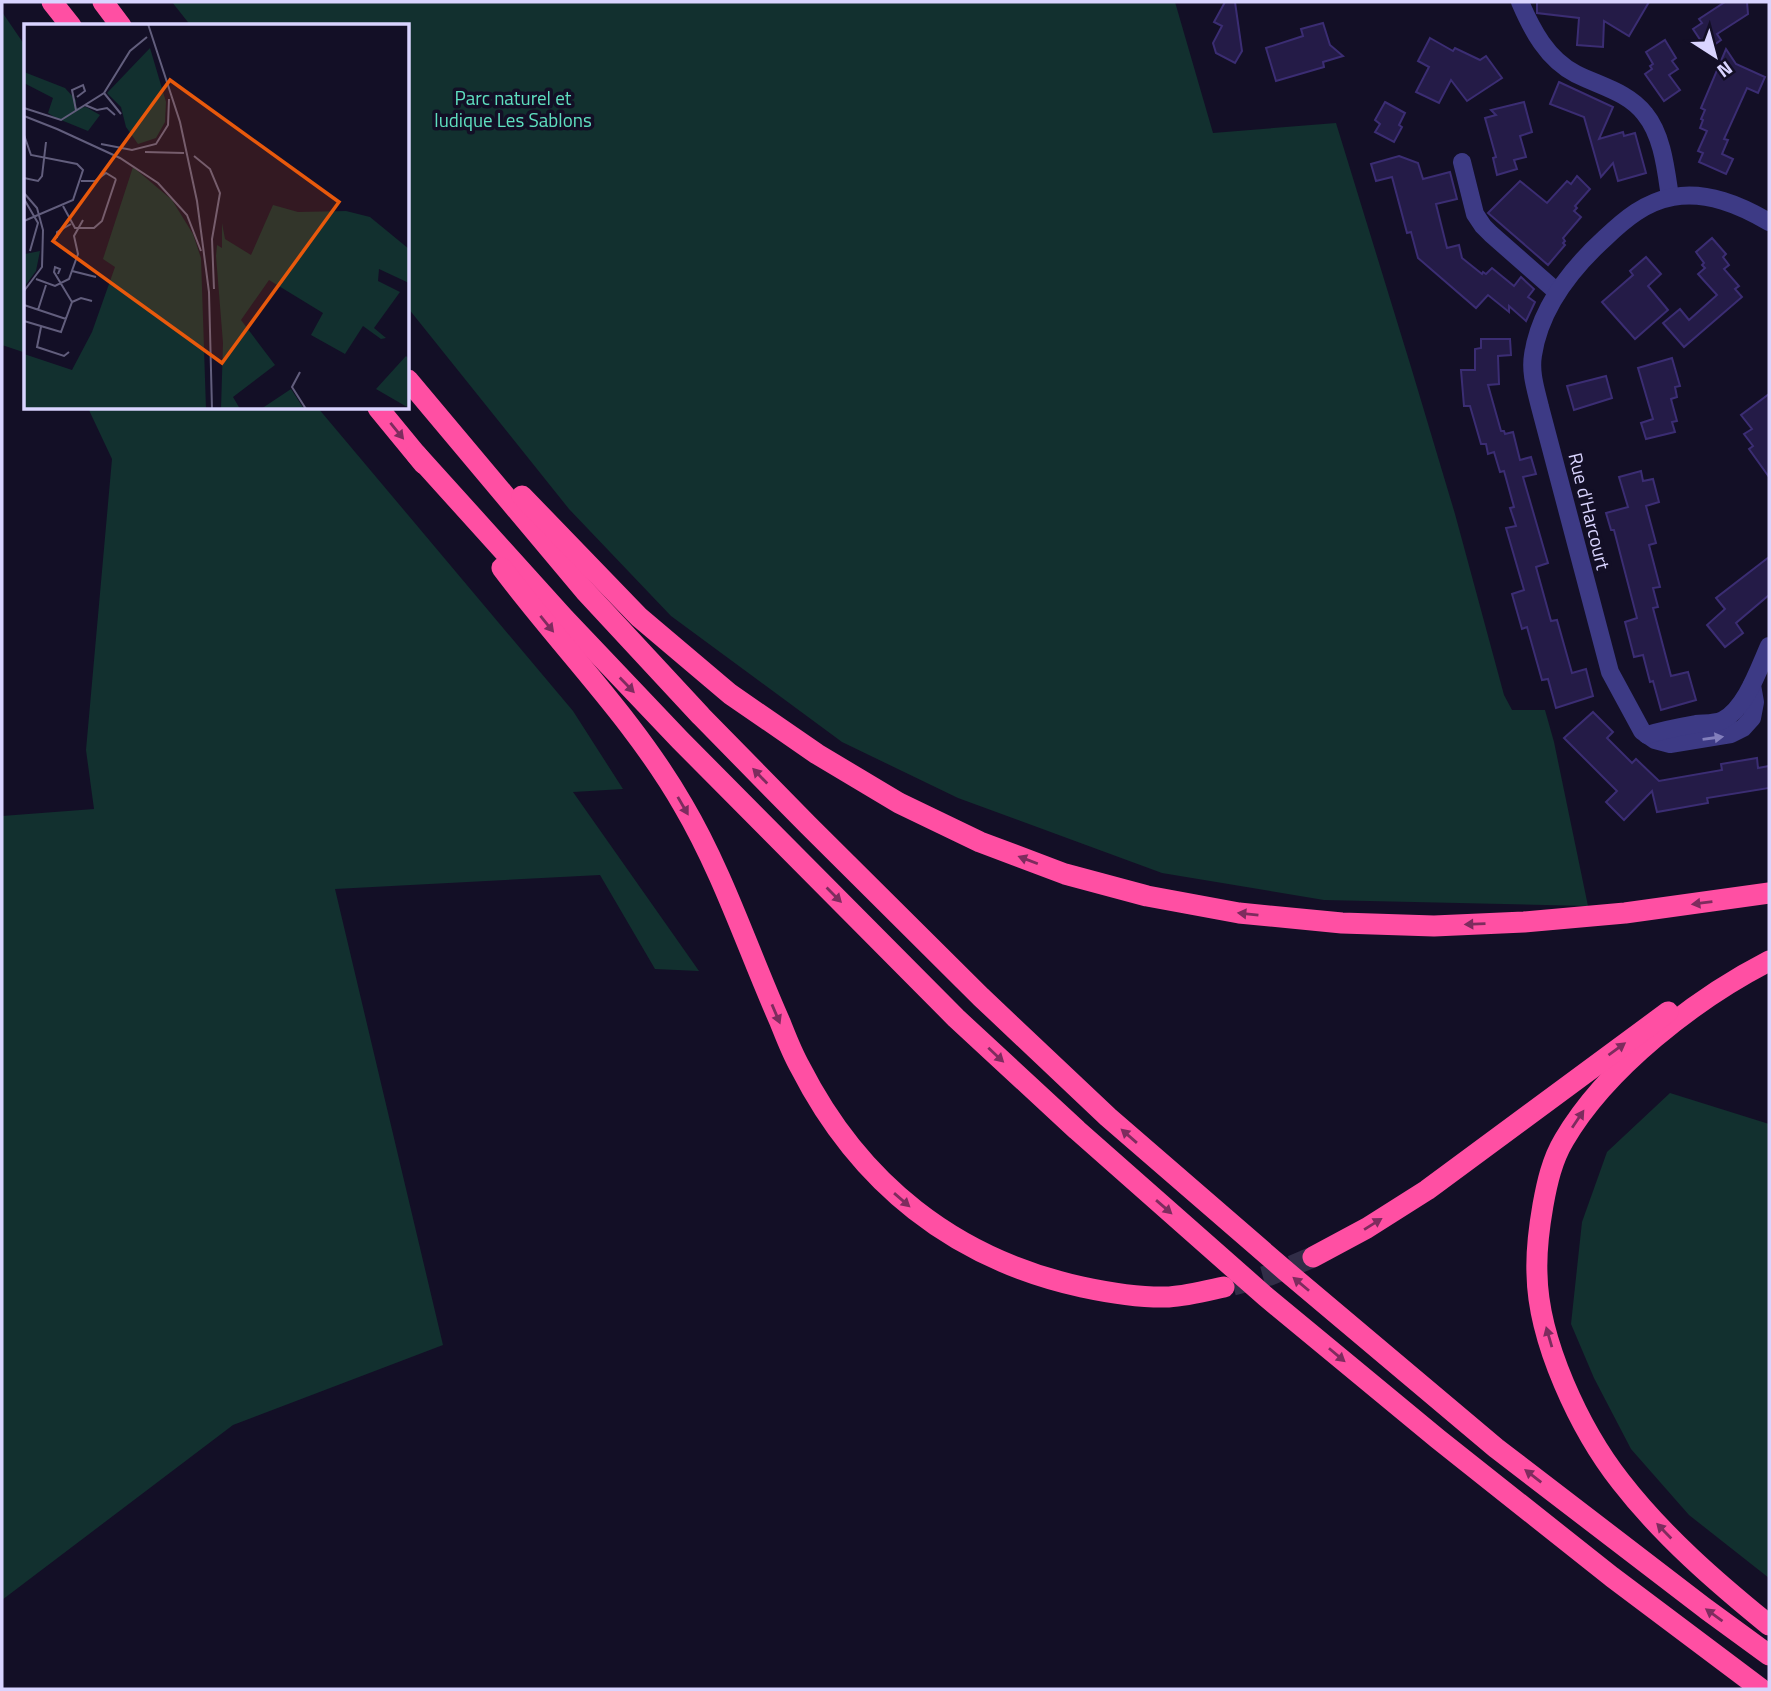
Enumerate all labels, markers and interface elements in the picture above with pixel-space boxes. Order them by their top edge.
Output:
north arrow [1680,21,1750,91]
inset map [24,24,410,410]
text: N [1711,55,1739,86]
park label: Parc naturel et ludique Les Sablons [434,83,592,134]
one-way arrow [389,422,404,439]
street label: Rue d'Harcourt [1561,449,1619,573]
one-way arrow [539,616,554,633]
one-way arrow [619,676,635,693]
one-way arrow [1702,732,1724,743]
one-way arrow [752,769,769,785]
one-way arrow [677,796,689,816]
one-way arrow [1017,854,1038,865]
one-way arrow [825,887,842,904]
one-way arrow [1691,898,1713,909]
one-way arrow [1237,908,1259,919]
one-way arrow [1464,919,1486,930]
one-way arrow [771,1003,782,1024]
one-way arrow [1608,1042,1626,1056]
one-way arrow [987,1047,1005,1063]
one-way arrow [1571,1110,1584,1129]
one-way arrow [1121,1129,1138,1144]
one-way arrow [894,1192,911,1207]
one-way arrow [1156,1199,1173,1214]
one-way arrow [1363,1218,1382,1231]
one-way arrow [1293,1277,1311,1292]
one-way arrow [1543,1327,1553,1348]
one-way arrow [1328,1348,1346,1363]
one-way arrow [1525,1469,1543,1484]
one-way arrow [1655,1522,1672,1539]
one-way arrow [1705,1608,1723,1622]

